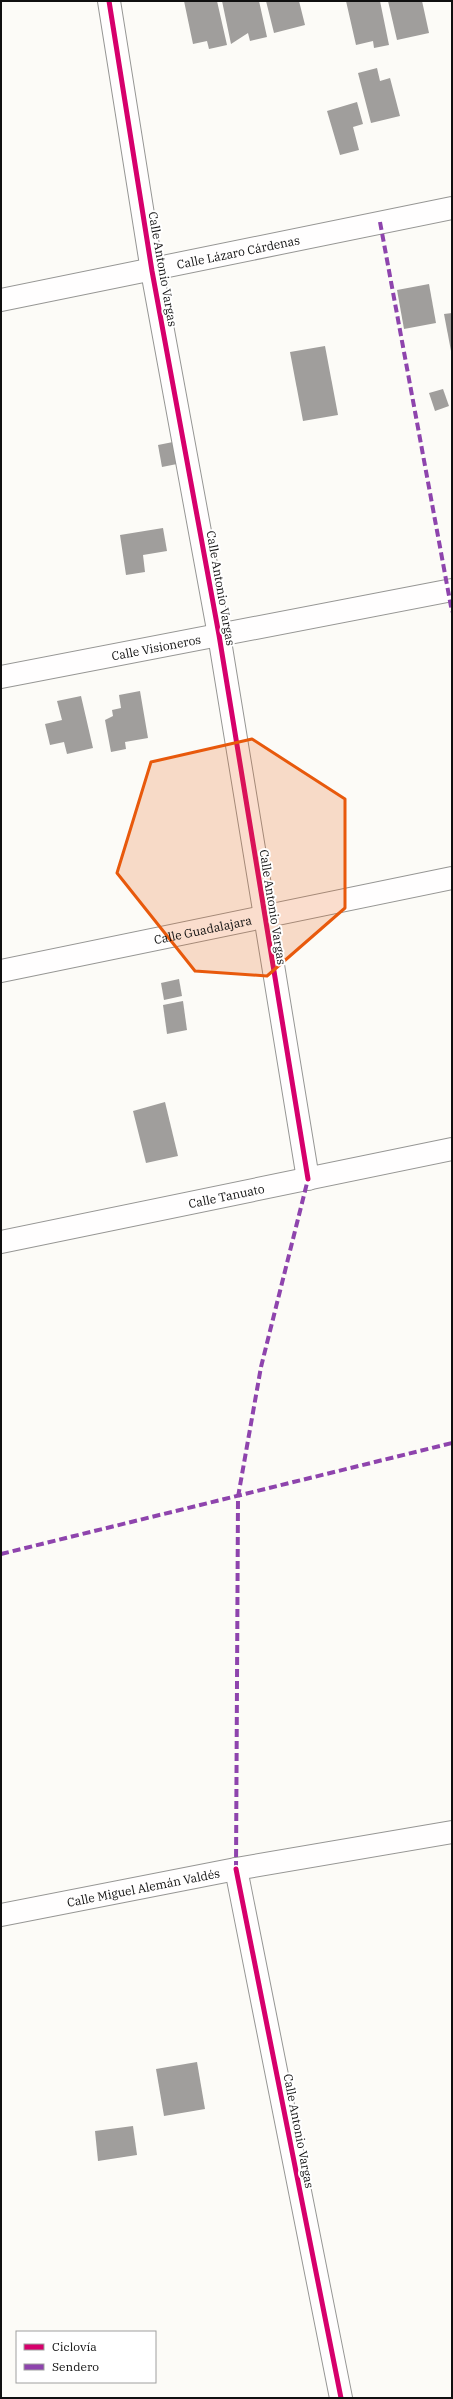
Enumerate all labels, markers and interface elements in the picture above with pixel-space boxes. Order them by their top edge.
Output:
street label: Calle Antonio Vargas [145,210,181,328]
street label: Calle Lázaro Cárdenas [175,232,301,272]
street label: Calle Antonio Vargas [203,529,239,647]
street label: Calle Visioneros [110,631,202,663]
street label: Calle Antonio Vargas [256,848,290,966]
street label: Calle Guadalajara [153,912,253,947]
street label: Calle Tanuato [187,1180,266,1211]
street label: Calle Miguel Alemán Valdés [66,1865,221,1909]
street label: Calle Antonio Vargas [281,2072,318,2190]
legend [16,2331,156,2383]
text: Ciclovía [52,2339,97,2354]
text: Sendero [52,2359,99,2374]

